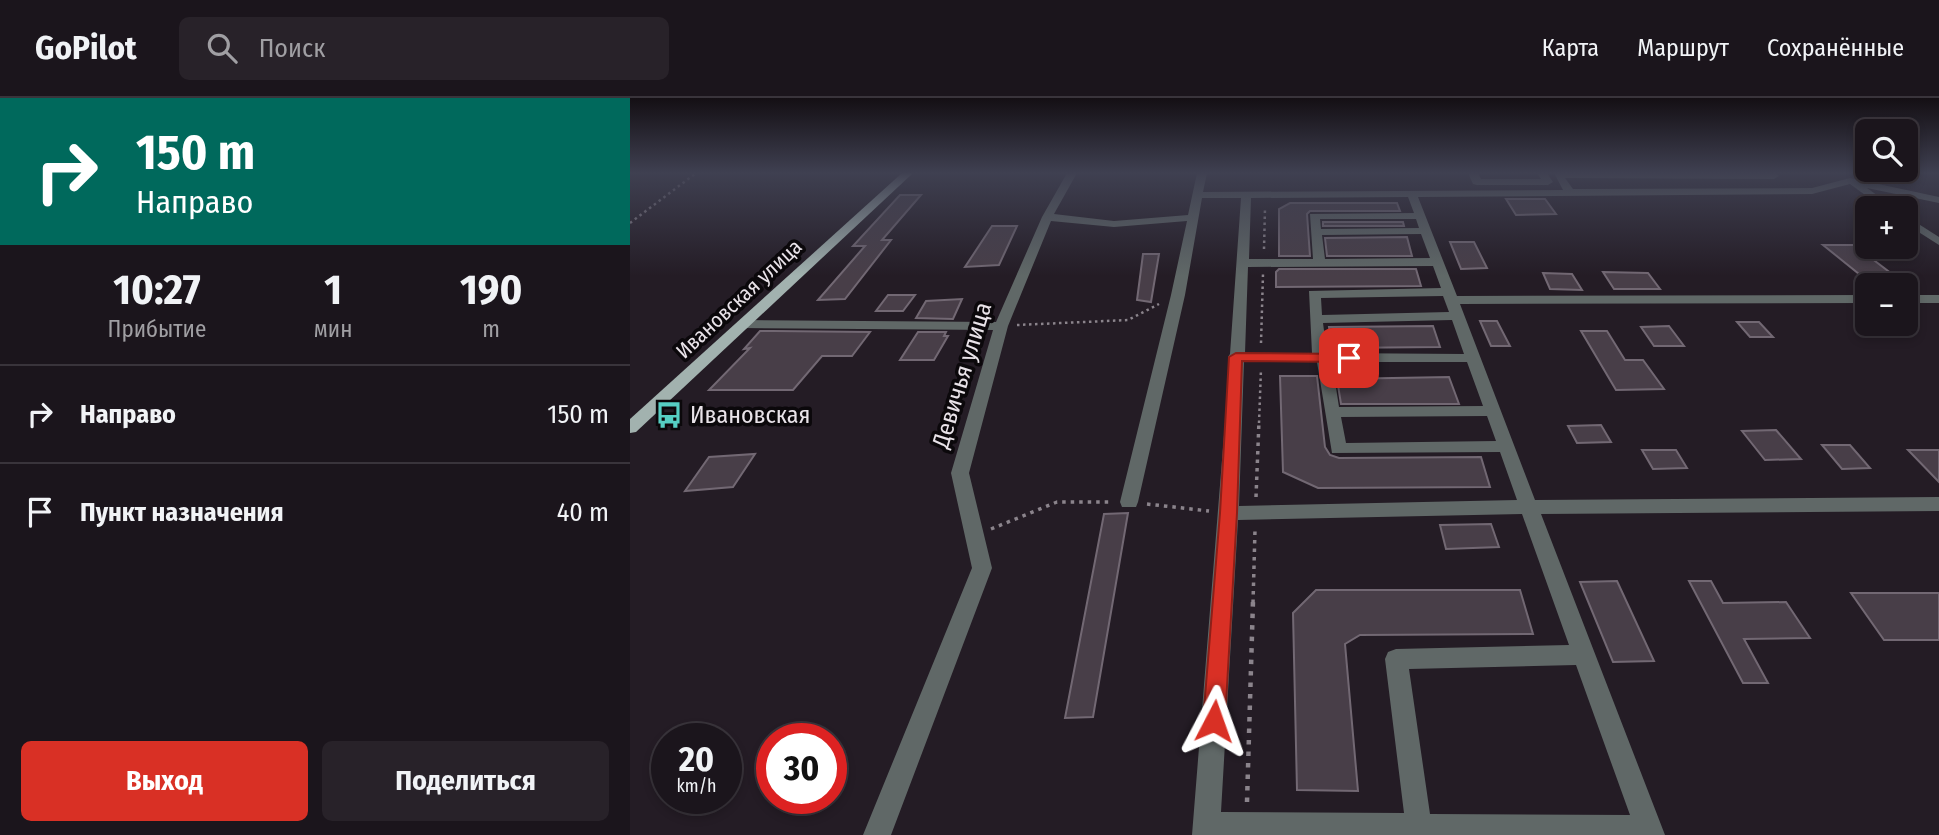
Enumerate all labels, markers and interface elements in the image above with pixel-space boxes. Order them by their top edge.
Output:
search box [179,17,669,80]
text: GoPilot [35,28,137,68]
icon: search [203,29,241,67]
text: Поиск [259,33,325,64]
text: Карта [1542,34,1599,62]
text: Маршрут [1637,34,1729,62]
text: Сохранённые [1767,34,1904,62]
map controls [1855,119,1918,336]
button: search [1855,119,1918,182]
text: 150 m [136,123,255,182]
icon: right [21,126,112,217]
text: Направо [136,183,253,221]
button: + [1855,196,1918,259]
street label: Ивановская улица [671,234,807,364]
text: 10:27 [113,265,201,315]
text: 1 [324,265,342,315]
text: 190 [460,265,522,315]
button: − [1855,273,1918,336]
street label: Девичья улица [926,299,997,452]
text: Прибытие [108,315,206,343]
text: мин [314,315,352,343]
text: m [482,315,500,343]
pin [1319,328,1379,388]
icon: arrive [1330,339,1368,377]
icon: right [21,395,59,433]
text: Направо [80,399,176,430]
text: 150 m [547,399,609,430]
bus stop icon: Ивановская [654,400,684,430]
place label: Ивановская [690,401,810,429]
icon: arrive [21,493,59,531]
text: Пункт назначения [80,497,284,528]
text: 40 m [557,497,609,528]
position arrow [1177,684,1251,758]
speed limit sign: 30 [756,723,847,814]
text: 20 [679,738,714,780]
button: Выход [21,741,308,821]
button: Поделиться [322,741,609,821]
text: km/h [676,775,717,797]

